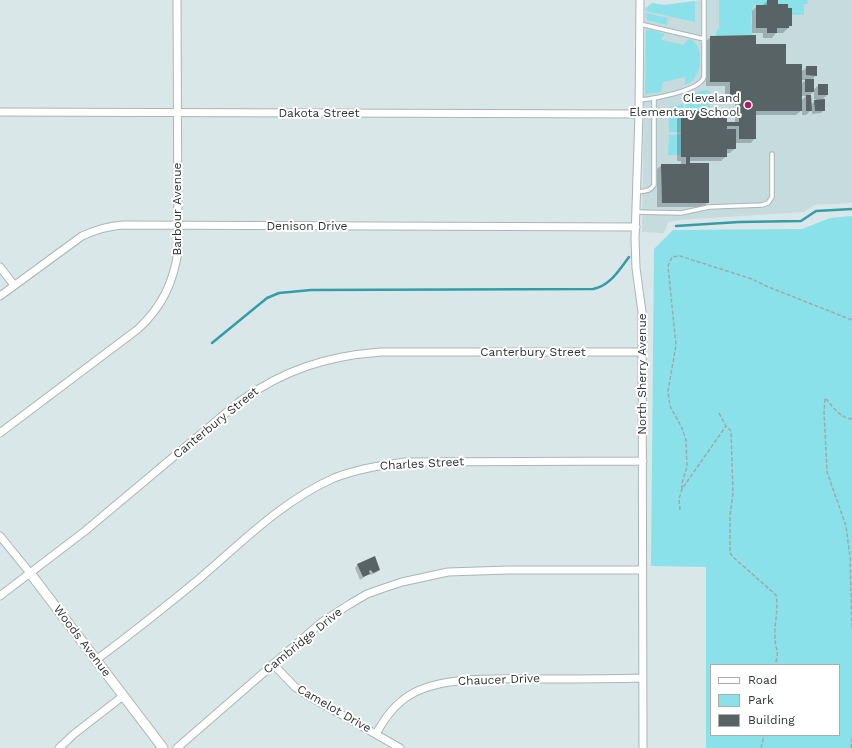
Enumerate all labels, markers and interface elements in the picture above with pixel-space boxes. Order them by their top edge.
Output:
place label: Cleveland Elementary School [629,91,740,119]
marker: Cleveland Elementary School [743,100,753,110]
street label: Dakota Street [278,106,360,120]
street label: Barbour Avenue [170,162,184,256]
street label: Denison Drive [266,219,348,233]
street label: North Sherry Avenue [635,313,649,435]
street label: Canterbury Street [480,345,586,359]
street label: Canterbury Street [170,384,262,462]
street label: Charles Street [379,455,465,473]
street label: Woods Avenue [50,602,114,680]
street label: Cambridge Drive [261,605,345,677]
legend [710,664,840,736]
street label: Chaucer Drive [458,671,540,689]
text: Road [748,673,777,687]
street label: Camelot Drive [294,682,374,736]
text: Park [748,693,774,707]
text: Building [748,713,795,727]

